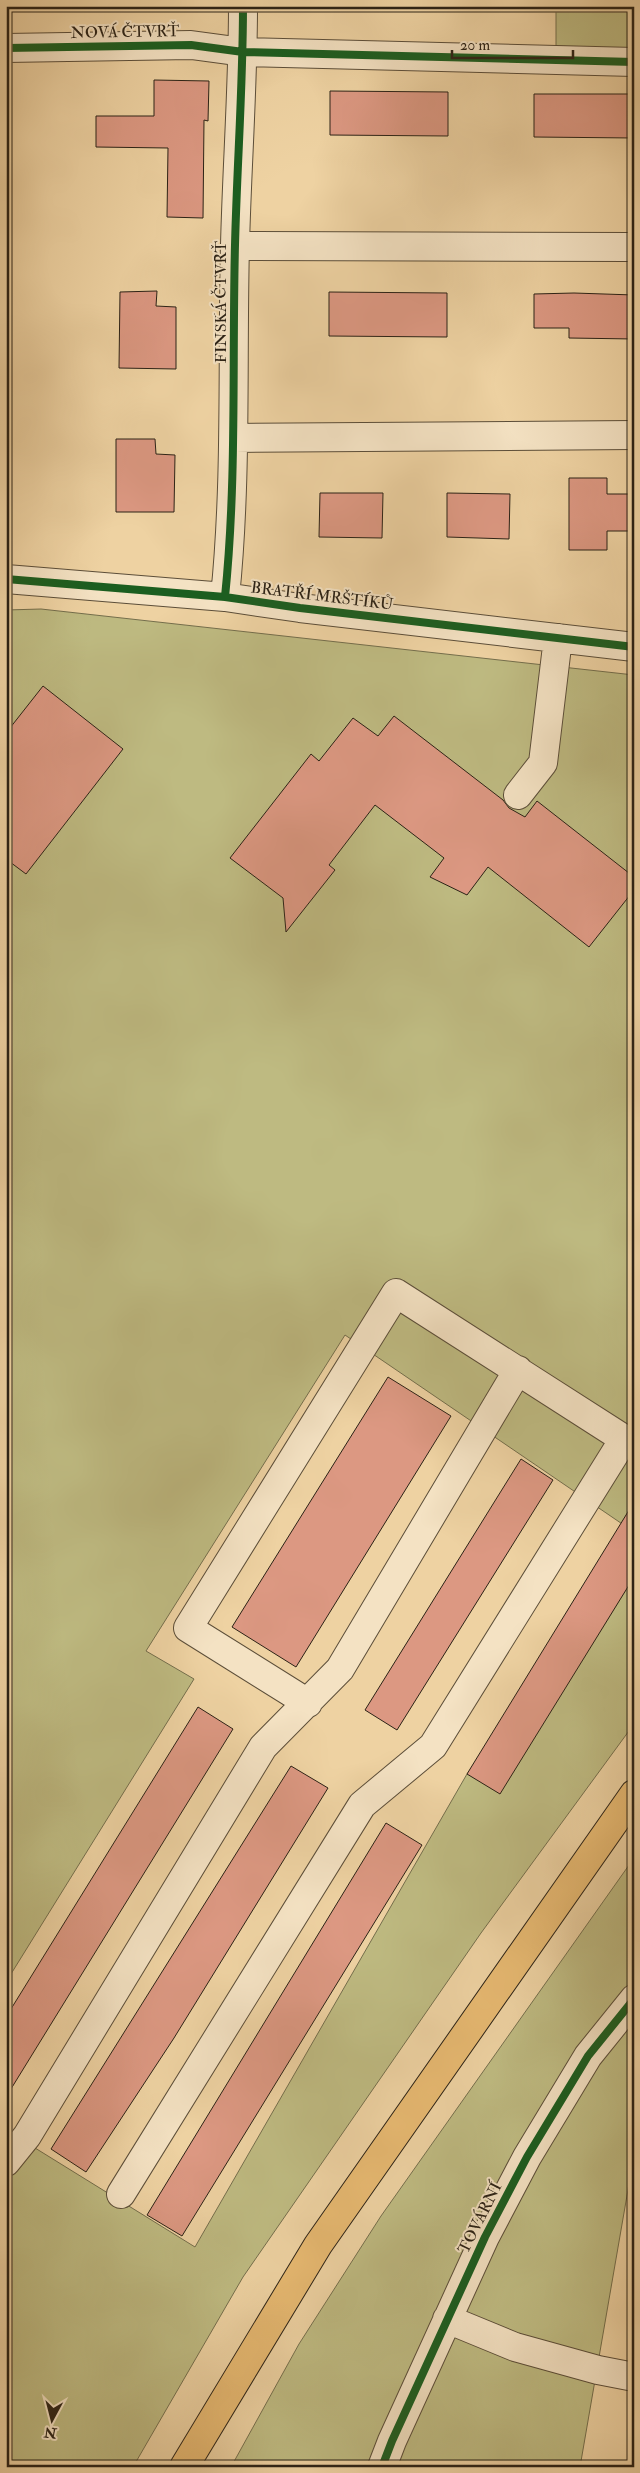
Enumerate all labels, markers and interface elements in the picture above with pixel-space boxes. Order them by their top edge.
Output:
street label: NOVÁ ČTVRŤ [71,20,180,43]
scale bar [452,28,574,60]
text: 20 m [460,36,490,55]
street label: FINSKÁ ČTVRŤ [210,241,231,363]
street label: BRATŘÍ MRŠTÍKŮ [250,576,395,615]
street label: TOVÁRNÍ [453,2177,507,2257]
north arrow [28,2396,78,2446]
text: N [43,2423,59,2442]

